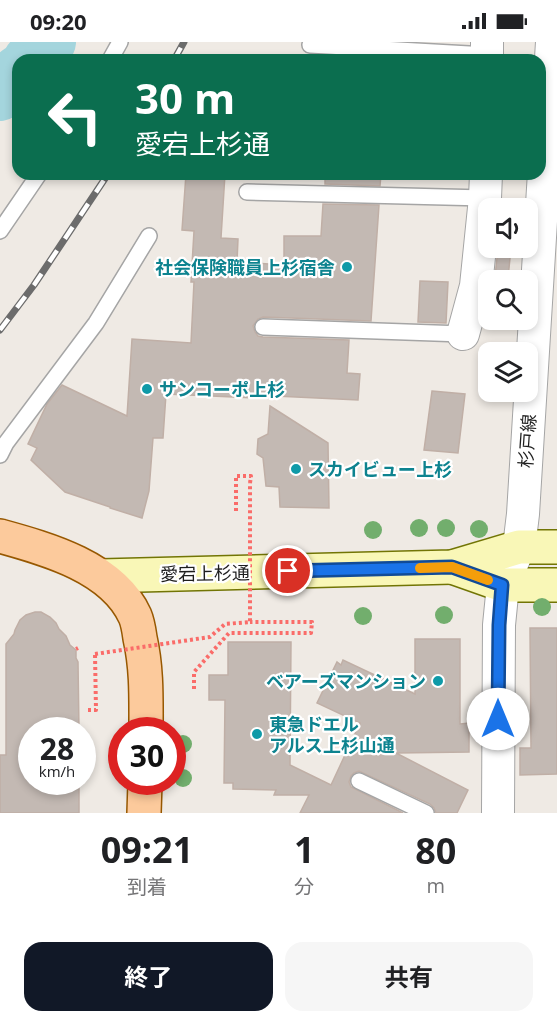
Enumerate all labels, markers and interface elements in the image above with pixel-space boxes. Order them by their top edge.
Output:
text: 09:20 [30,6,87,36]
text: 30 m [135,69,235,126]
icon: left [36,78,114,156]
text: 愛宕上杉通 [135,125,270,162]
map controls [478,198,538,402]
button: sound [478,198,538,258]
place label: 社会保険職員上杉宿舎 [155,255,335,279]
marker: 社会保険職員上杉宿舎 [340,260,354,274]
button: search [478,270,538,330]
button: layers [478,342,538,402]
place label: サンコーポ上杉 [159,377,285,401]
marker: サンコーポ上杉 [140,382,154,396]
street label: 杉戸線 [513,413,541,469]
place label: スカイビュー上杉 [308,457,452,481]
marker: スカイビュー上杉 [289,462,303,476]
pin [262,545,313,596]
icon: arrive [271,554,304,587]
street label: 愛宕上杉通 [160,560,250,586]
place label: ベアーズマンション [266,669,426,693]
marker: ベアーズマンション [431,674,445,688]
position arrow [466,687,530,751]
place label: 東急ドエル アルス上杉山通 [269,712,395,757]
speed limit sign: 30 [108,717,186,795]
marker: 東急ドエル アルス上杉山通 [250,727,264,741]
text: 28 [40,728,74,769]
text: km/h [39,761,75,781]
text: 09:21 [101,825,193,874]
text: 1 [294,825,315,874]
text: 80 [415,826,456,875]
text: m [427,872,445,899]
text: 到着 [127,873,167,900]
text: 分 [294,873,314,900]
button: 終了 [24,942,273,1011]
button: 共有 [285,942,533,1011]

